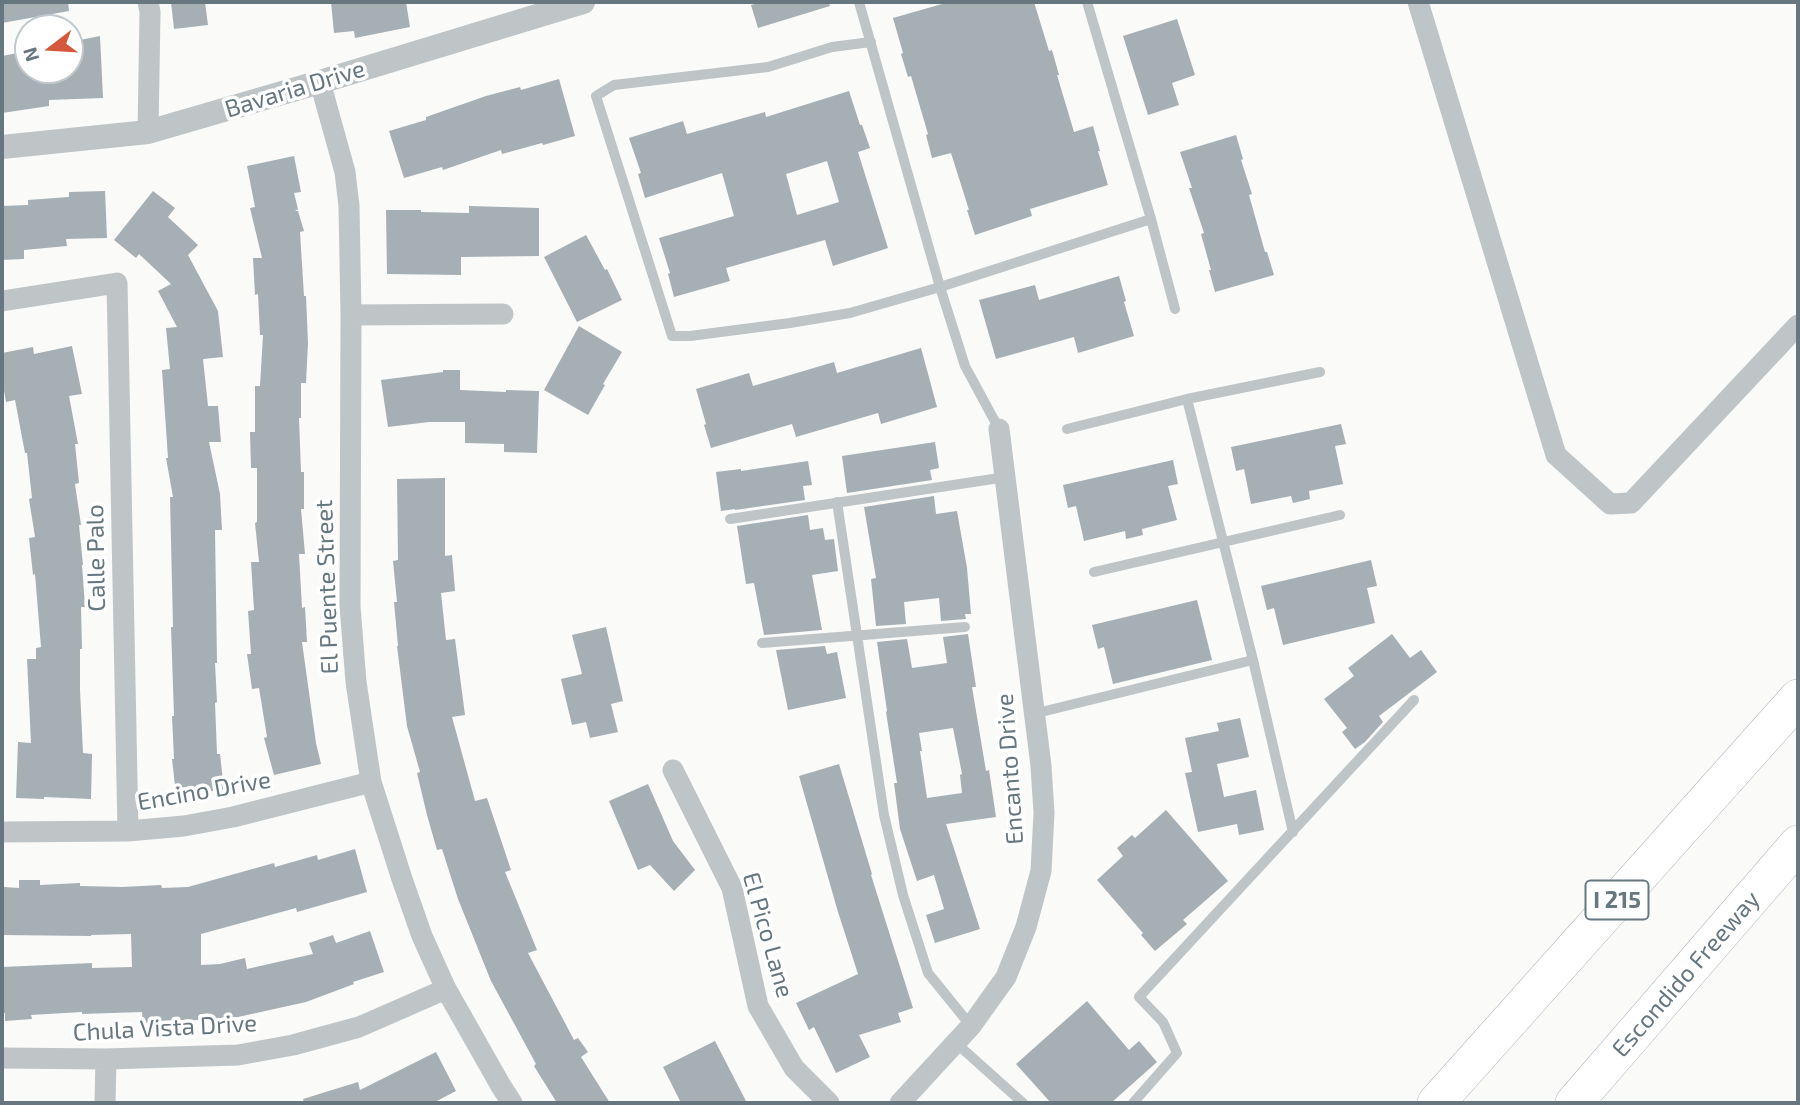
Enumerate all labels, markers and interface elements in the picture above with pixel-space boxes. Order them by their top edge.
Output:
north arrow [14,14,84,84]
text: N [17,45,43,65]
street label: Bavaria Drive [221,54,369,124]
street label: El Puente Street [310,499,344,675]
street label: Calle Palo [81,504,111,612]
street label: Encanto Drive [990,693,1030,845]
street label: Encino Drive [135,765,273,817]
street label: El Pico Lane [736,869,800,1001]
road number: I 215 [1586,880,1648,920]
street label: Escondido Freeway [1606,885,1766,1063]
street label: Chula Vista Drive [72,1009,258,1047]

